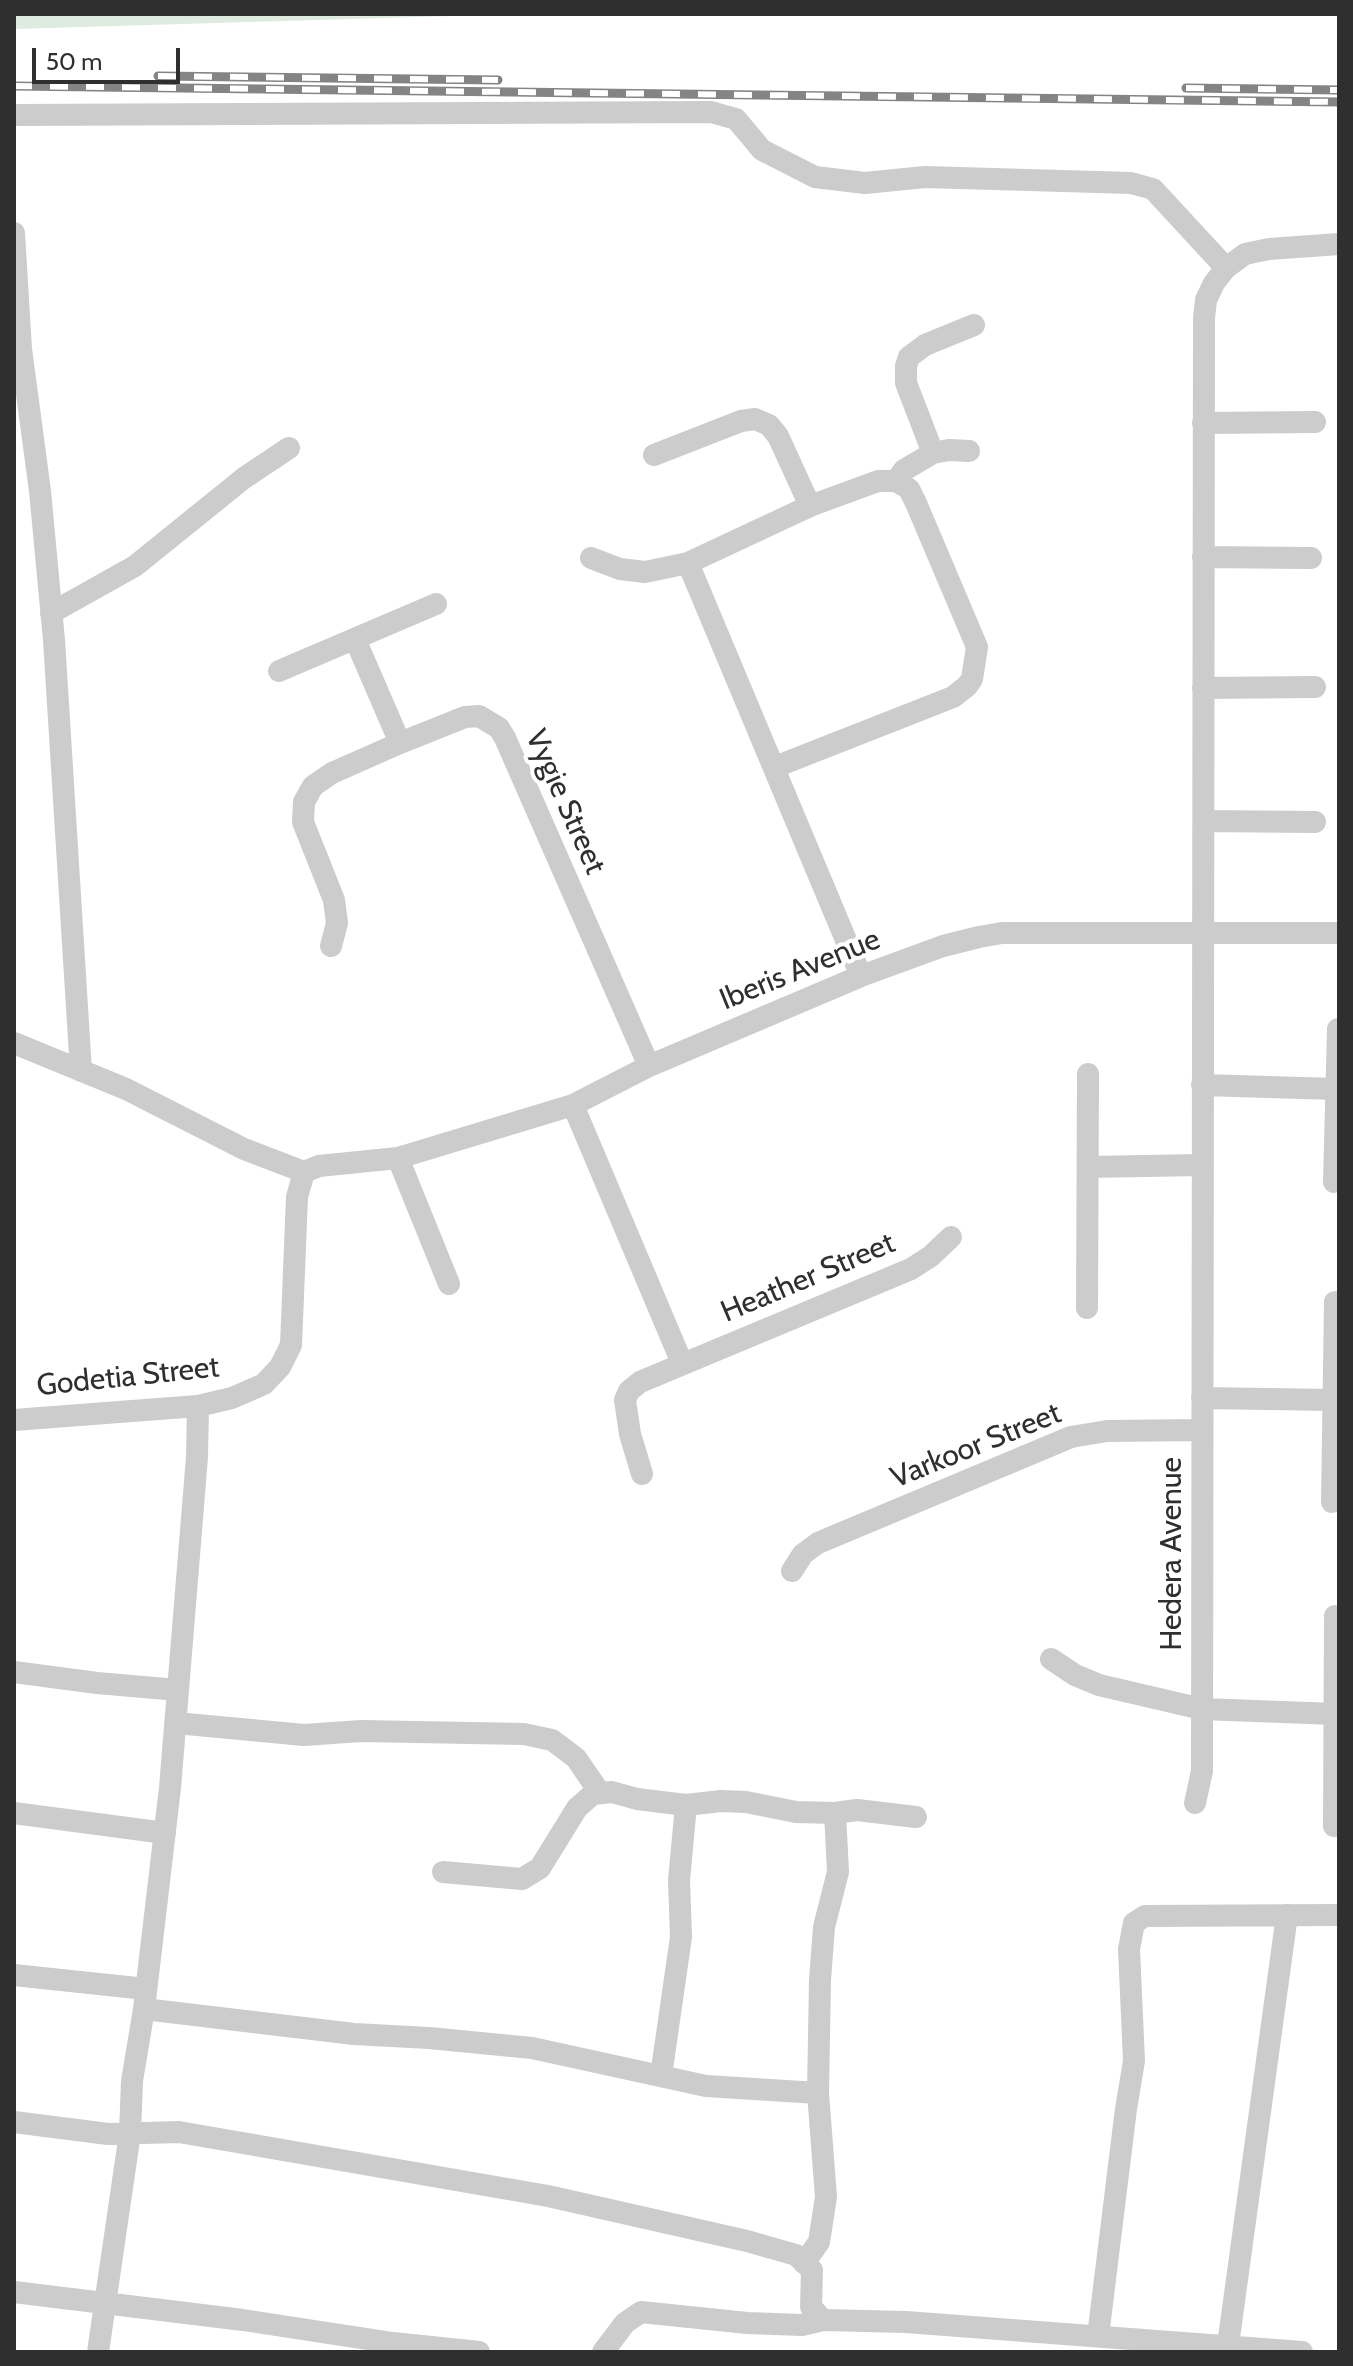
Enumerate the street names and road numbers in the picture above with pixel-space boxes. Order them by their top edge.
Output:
street label: Vygie Street [517,724,613,880]
street label: Iberis Avenue [715,922,885,1018]
street label: Heather Street [716,1225,900,1331]
street label: Godetia Street [35,1350,221,1404]
street label: Varkoor Street [886,1396,1066,1496]
street label: Hedera Avenue [1154,1457,1190,1651]

